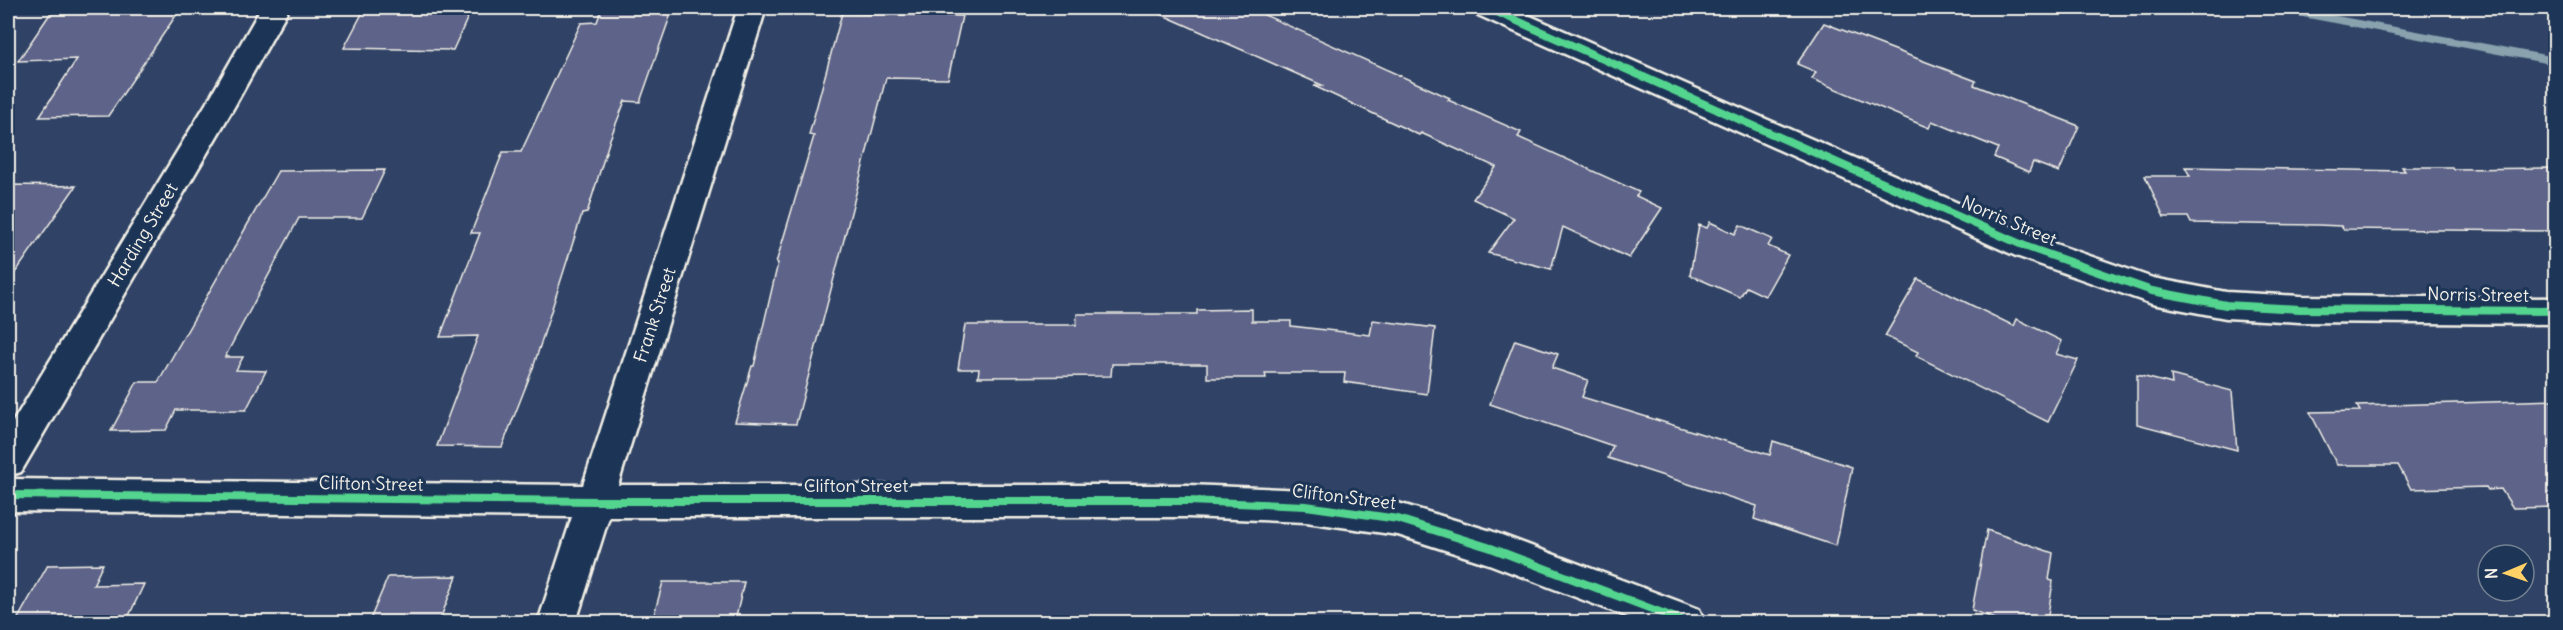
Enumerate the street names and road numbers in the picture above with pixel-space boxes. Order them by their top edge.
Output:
street label: Harding Street [102,178,183,291]
street label: Norris Street [1958,190,2060,251]
street label: Frank Street [628,264,681,365]
street label: Norris Street [2427,282,2529,307]
street label: Clifton Street [318,471,424,496]
street label: Clifton Street [804,474,908,497]
street label: Clifton Street [1291,479,1397,514]

